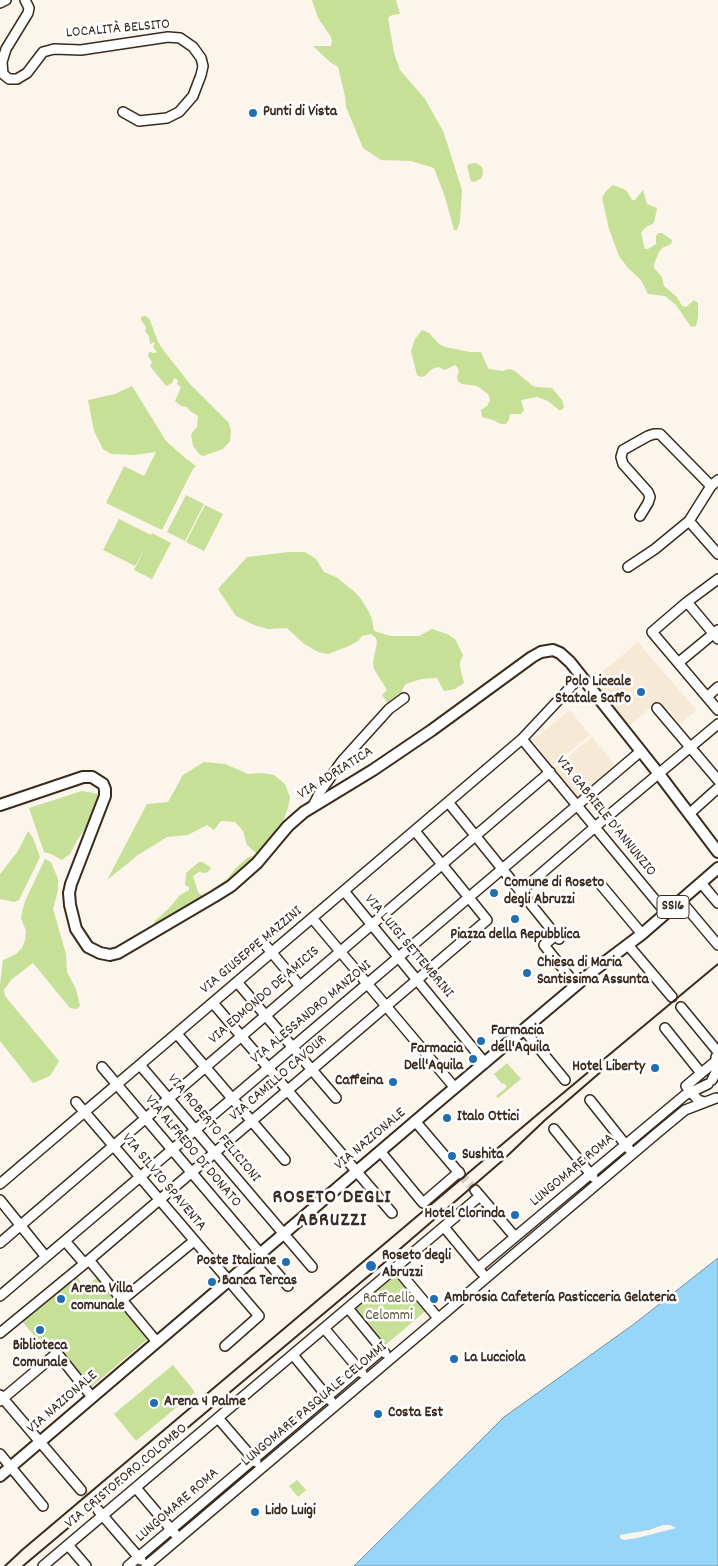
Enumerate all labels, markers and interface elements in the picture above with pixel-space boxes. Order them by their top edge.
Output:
street label: LOCALITÀ BELSITO [65,16,171,44]
place label: Punti di Vista [263,104,337,122]
marker: Punti di Vista [247,107,259,119]
place label: Polo Liceale Statale Saffo [555,674,631,709]
marker: Polo Liceale Statale Saffo [635,686,647,698]
street label: VIA ADRIATICA [295,744,377,804]
street label: VIA GABRIELE D'ANNUNZIO [551,753,659,881]
place label: Comune di Roseto degli Abruzzi [504,875,604,910]
marker: Comune di Roseto degli Abruzzi [488,887,500,899]
street label: VIA LUIGI SETTEMBRINI [360,892,456,1002]
road number: SS16 [657,896,689,919]
street label: VIA GIUSEPPE MAZZINI [198,903,306,999]
marker: Piazza della Repubblica [509,913,521,925]
place label: Piazza della Repubblica [450,927,580,945]
street label: VIA EDMONDO DE AMICIS [206,943,324,1049]
place label: Chiesa di Maria Santissima Assunta [537,955,649,990]
street label: VIA ALESSANDRO MANZONI [248,957,376,1069]
marker: Chiesa di Maria Santissima Assunta [521,967,533,979]
place label: Farmacia dell'Aquila [491,1023,549,1058]
street label: VIA CAMILLO CAVOUR [227,1032,331,1126]
marker: Farmacia dell'Aquila [475,1035,487,1047]
place label: Farmacia Dell'Aquila [404,1041,463,1076]
marker: Farmacia Dell'Aquila [467,1053,479,1065]
place label: Hotel Liberty [572,1059,645,1077]
marker: Hotel Liberty [649,1062,661,1074]
street label: VIA ROBERTO FELICIONI [162,1071,264,1187]
place label: Caffeina [335,1073,383,1091]
marker: Caffeina [387,1076,399,1088]
street label: VIA ALFREDO DI DONATO [140,1092,244,1212]
street label: VIA NAZIONALE [332,1105,410,1175]
place label: Italo Ottici [457,1109,519,1127]
marker: Italo Ottici [441,1112,453,1124]
street label: VIA SILVIO SPAVENTA [117,1130,209,1236]
street label: LUNGOMARE ROMA [527,1131,619,1211]
place label: Sushita [462,1147,504,1165]
marker: Sushita [446,1150,458,1162]
district label: ROSETO DEGLI ABRUZZI [271,1187,393,1234]
place label: Hotel Clorinda [425,1206,505,1224]
marker: Hotel Clorinda [509,1209,521,1221]
place label: Roseto degli Abruzzi [382,1248,451,1283]
place label: Poste Italiane [197,1253,276,1271]
marker: Poste Italiane [280,1256,292,1268]
marker: Roseto degli Abruzzi [364,1259,378,1273]
place label: Banca Tercas [222,1273,297,1291]
marker: Banca Tercas [206,1276,218,1288]
place label: Arena Villa comunale [71,1281,133,1316]
place label: Ambrosia Cafetería Pasticceria Gelateria [444,1290,676,1308]
park label: Raffaello Celommi [363,1291,415,1326]
marker: Arena Villa comunale [55,1293,67,1305]
marker: Ambrosia Cafetería Pasticceria Gelateria [428,1293,440,1305]
marker: Biblioteca Comunale [34,1324,46,1336]
place label: Biblioteca Comunale [13,1338,67,1373]
street label: LUNGOMARE PASQUALE CELOMMI [238,1339,392,1471]
place label: La Lucciola [464,1350,525,1368]
marker: La Lucciola [448,1353,460,1365]
street label: VIA NAZIONALE [24,1368,102,1438]
place label: Arena 4 Palme [164,1394,246,1412]
marker: Arena 4 Palme [148,1397,160,1409]
place label: Costa Est [388,1405,443,1423]
marker: Costa Est [372,1408,384,1420]
street label: VIA CRISTOFORO COLOMBO [62,1421,192,1533]
street label: LUNGOMARE ROMA [133,1465,223,1547]
place label: Lido Luigi [265,1503,316,1521]
marker: Lido Luigi [249,1506,261,1518]

